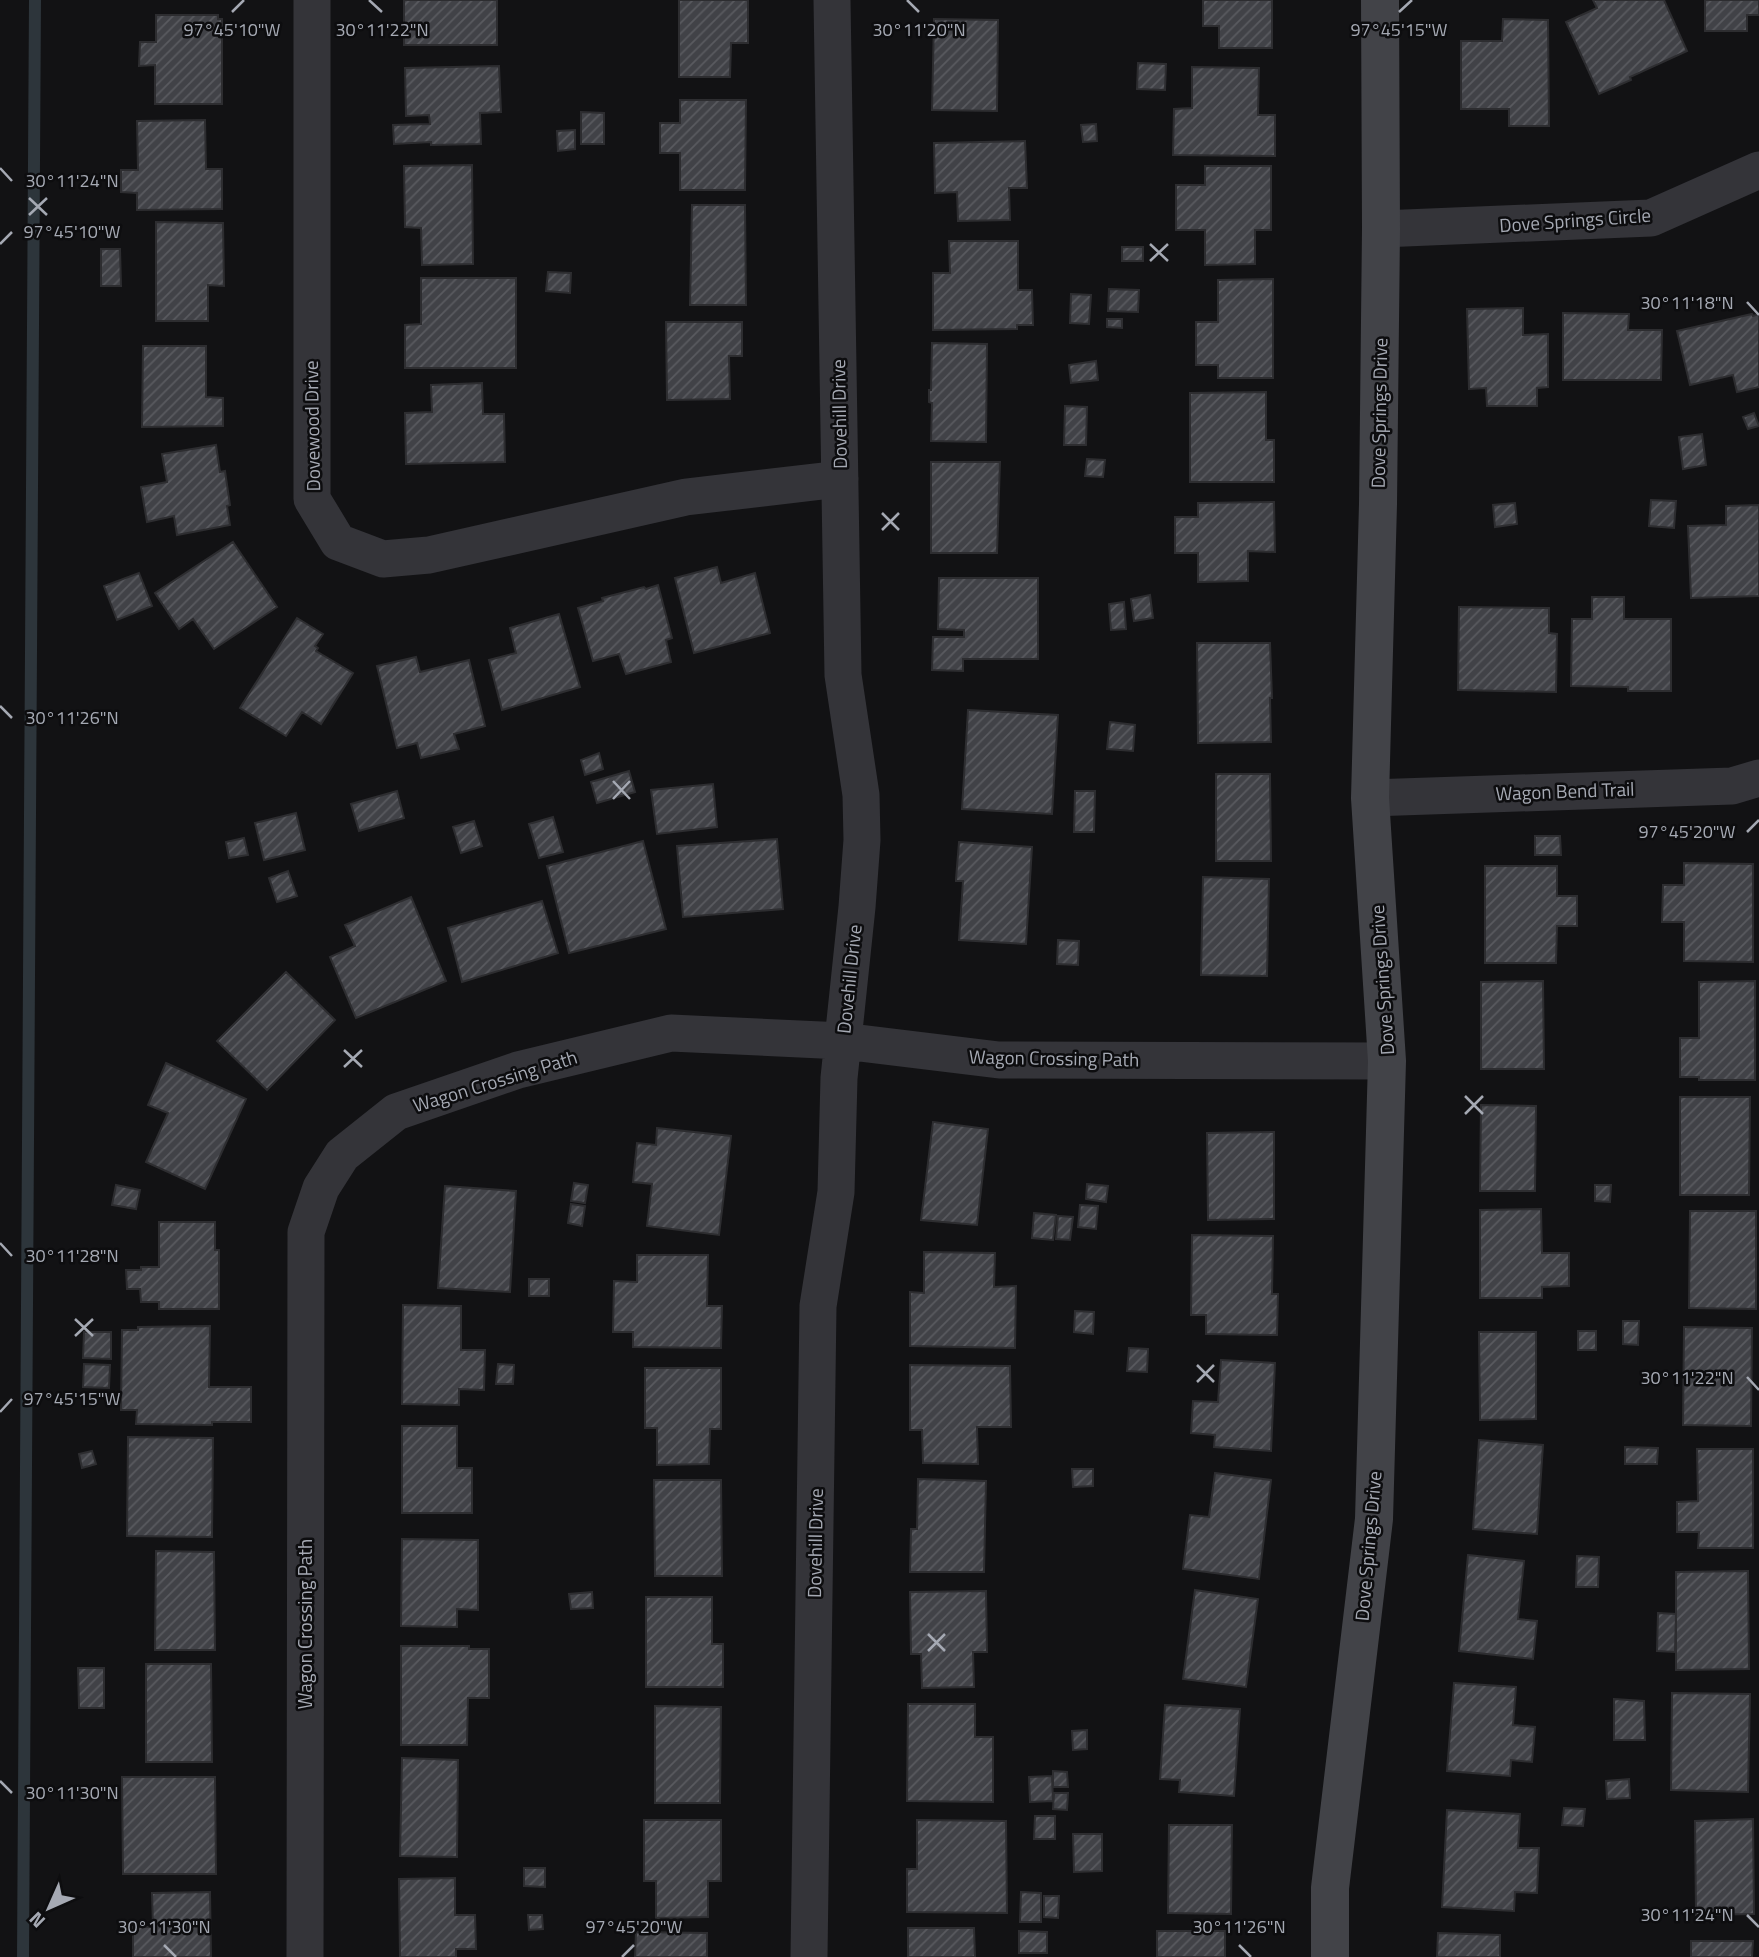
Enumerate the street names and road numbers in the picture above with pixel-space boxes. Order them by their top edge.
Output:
street label: Dove Springs Circle [1498,200,1652,239]
street label: Dove Springs Drive [1363,338,1394,488]
street label: Dovehill Drive [823,359,854,469]
street label: Dovewood Drive [296,360,327,492]
street label: Wagon Bend Trail [1495,774,1635,807]
street label: Dove Springs Drive [1362,904,1401,1056]
street label: Dovehill Drive [828,923,869,1035]
street label: Wagon Crossing Path [409,1042,581,1119]
street label: Wagon Crossing Path [969,1042,1139,1073]
street label: Dove Springs Drive [1347,1470,1389,1622]
street label: Dovehill Drive [799,1488,830,1598]
street label: Wagon Crossing Path [290,1539,319,1709]

